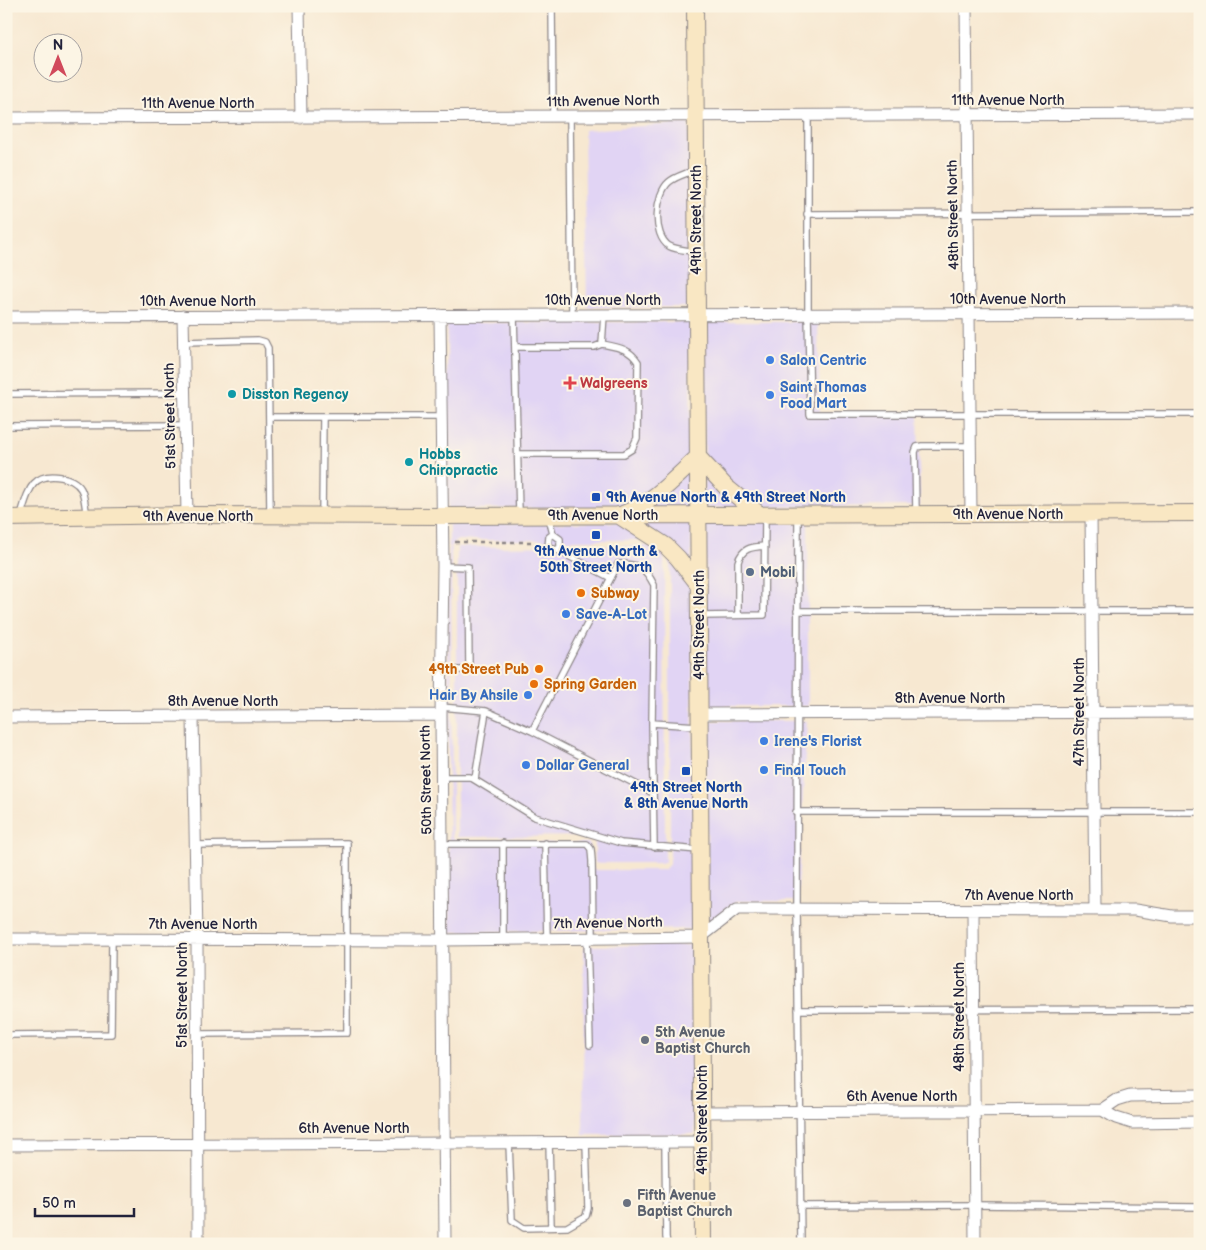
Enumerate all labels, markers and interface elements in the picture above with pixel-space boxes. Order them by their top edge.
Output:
north arrow [32,32,82,82]
text: N [53,37,63,54]
street label: 11th Avenue North [546,92,660,110]
street label: 11th Avenue North [951,92,1065,109]
street label: 11th Avenue North [141,95,255,112]
street label: 48th Street North [944,160,962,270]
street label: 49th Street North [688,165,705,275]
street label: 10th Avenue North [950,291,1066,308]
street label: 10th Avenue North [545,292,661,309]
street label: 10th Avenue North [140,293,256,310]
place label: Salon Centric [780,352,867,369]
marker: Salon Centric [764,354,776,366]
street label: 51st Street North [161,363,179,469]
place label: Walgreens [580,375,648,392]
marker: Walgreens [564,377,576,389]
place label: Saint Thomas Food Mart [780,379,867,412]
place label: Disston Regency [242,386,349,403]
marker: Disston Regency [226,388,238,400]
marker: Saint Thomas Food Mart [764,389,776,401]
place label: Hobbs Chiropractic [419,446,498,479]
marker: Hobbs Chiropractic [403,456,415,468]
place label: 9th Avenue North & 49th Street North [606,489,846,506]
marker: 9th Avenue North & 49th Street North [590,491,602,503]
street label: 9th Avenue North [953,506,1063,523]
street label: 9th Avenue North [548,507,658,524]
street label: 9th Avenue North [143,508,253,525]
marker: 9th Avenue North & 50th Street North [590,529,602,541]
place label: 9th Avenue North & 50th Street North [534,543,658,576]
place label: Mobil [760,564,795,581]
marker: Mobil [744,566,756,578]
street label: 49th Street North [691,570,708,680]
place label: Subway [591,585,640,602]
marker: Subway [575,587,587,599]
place label: Save-A-Lot [576,606,647,623]
marker: Save-A-Lot [560,608,572,620]
street label: 47th Street North [1071,657,1088,766]
place label: 49th Street Pub [429,661,529,678]
marker: 49th Street Pub [533,663,545,675]
place label: Spring Garden [544,676,637,693]
marker: Spring Garden [528,678,540,690]
place label: Hair By Ahsile [429,687,518,704]
marker: Hair By Ahsile [522,689,534,701]
street label: 8th Avenue North [895,690,1005,707]
street label: 8th Avenue North [168,693,278,710]
street label: 50th Street North [417,725,435,835]
place label: Irene's Florist [774,733,862,750]
marker: Irene's Florist [758,735,770,747]
place label: Dollar General [536,757,629,774]
marker: Dollar General [520,759,532,771]
place label: Final Touch [774,762,846,779]
marker: Final Touch [758,764,770,776]
marker: 49th Street North & 8th Avenue North [680,765,692,777]
place label: 49th Street North & 8th Avenue North [624,779,748,812]
street label: 7th Avenue North [964,887,1074,904]
street label: 7th Avenue North [553,914,663,932]
street label: 7th Avenue North [148,916,258,933]
street label: 51st Street North [174,942,191,1048]
street label: 48th Street North [951,962,968,1072]
place label: 5th Avenue Baptist Church [655,1024,750,1057]
marker: 5th Avenue Baptist Church [639,1034,651,1046]
street label: 49th Street North [694,1065,711,1175]
street label: 6th Avenue North [847,1088,958,1105]
street label: 6th Avenue North [299,1120,410,1137]
scale bar [35,1185,134,1217]
place label: Fifth Avenue Baptist Church [637,1187,732,1220]
text: 50 m [42,1194,76,1213]
marker: Fifth Avenue Baptist Church [621,1197,633,1209]

